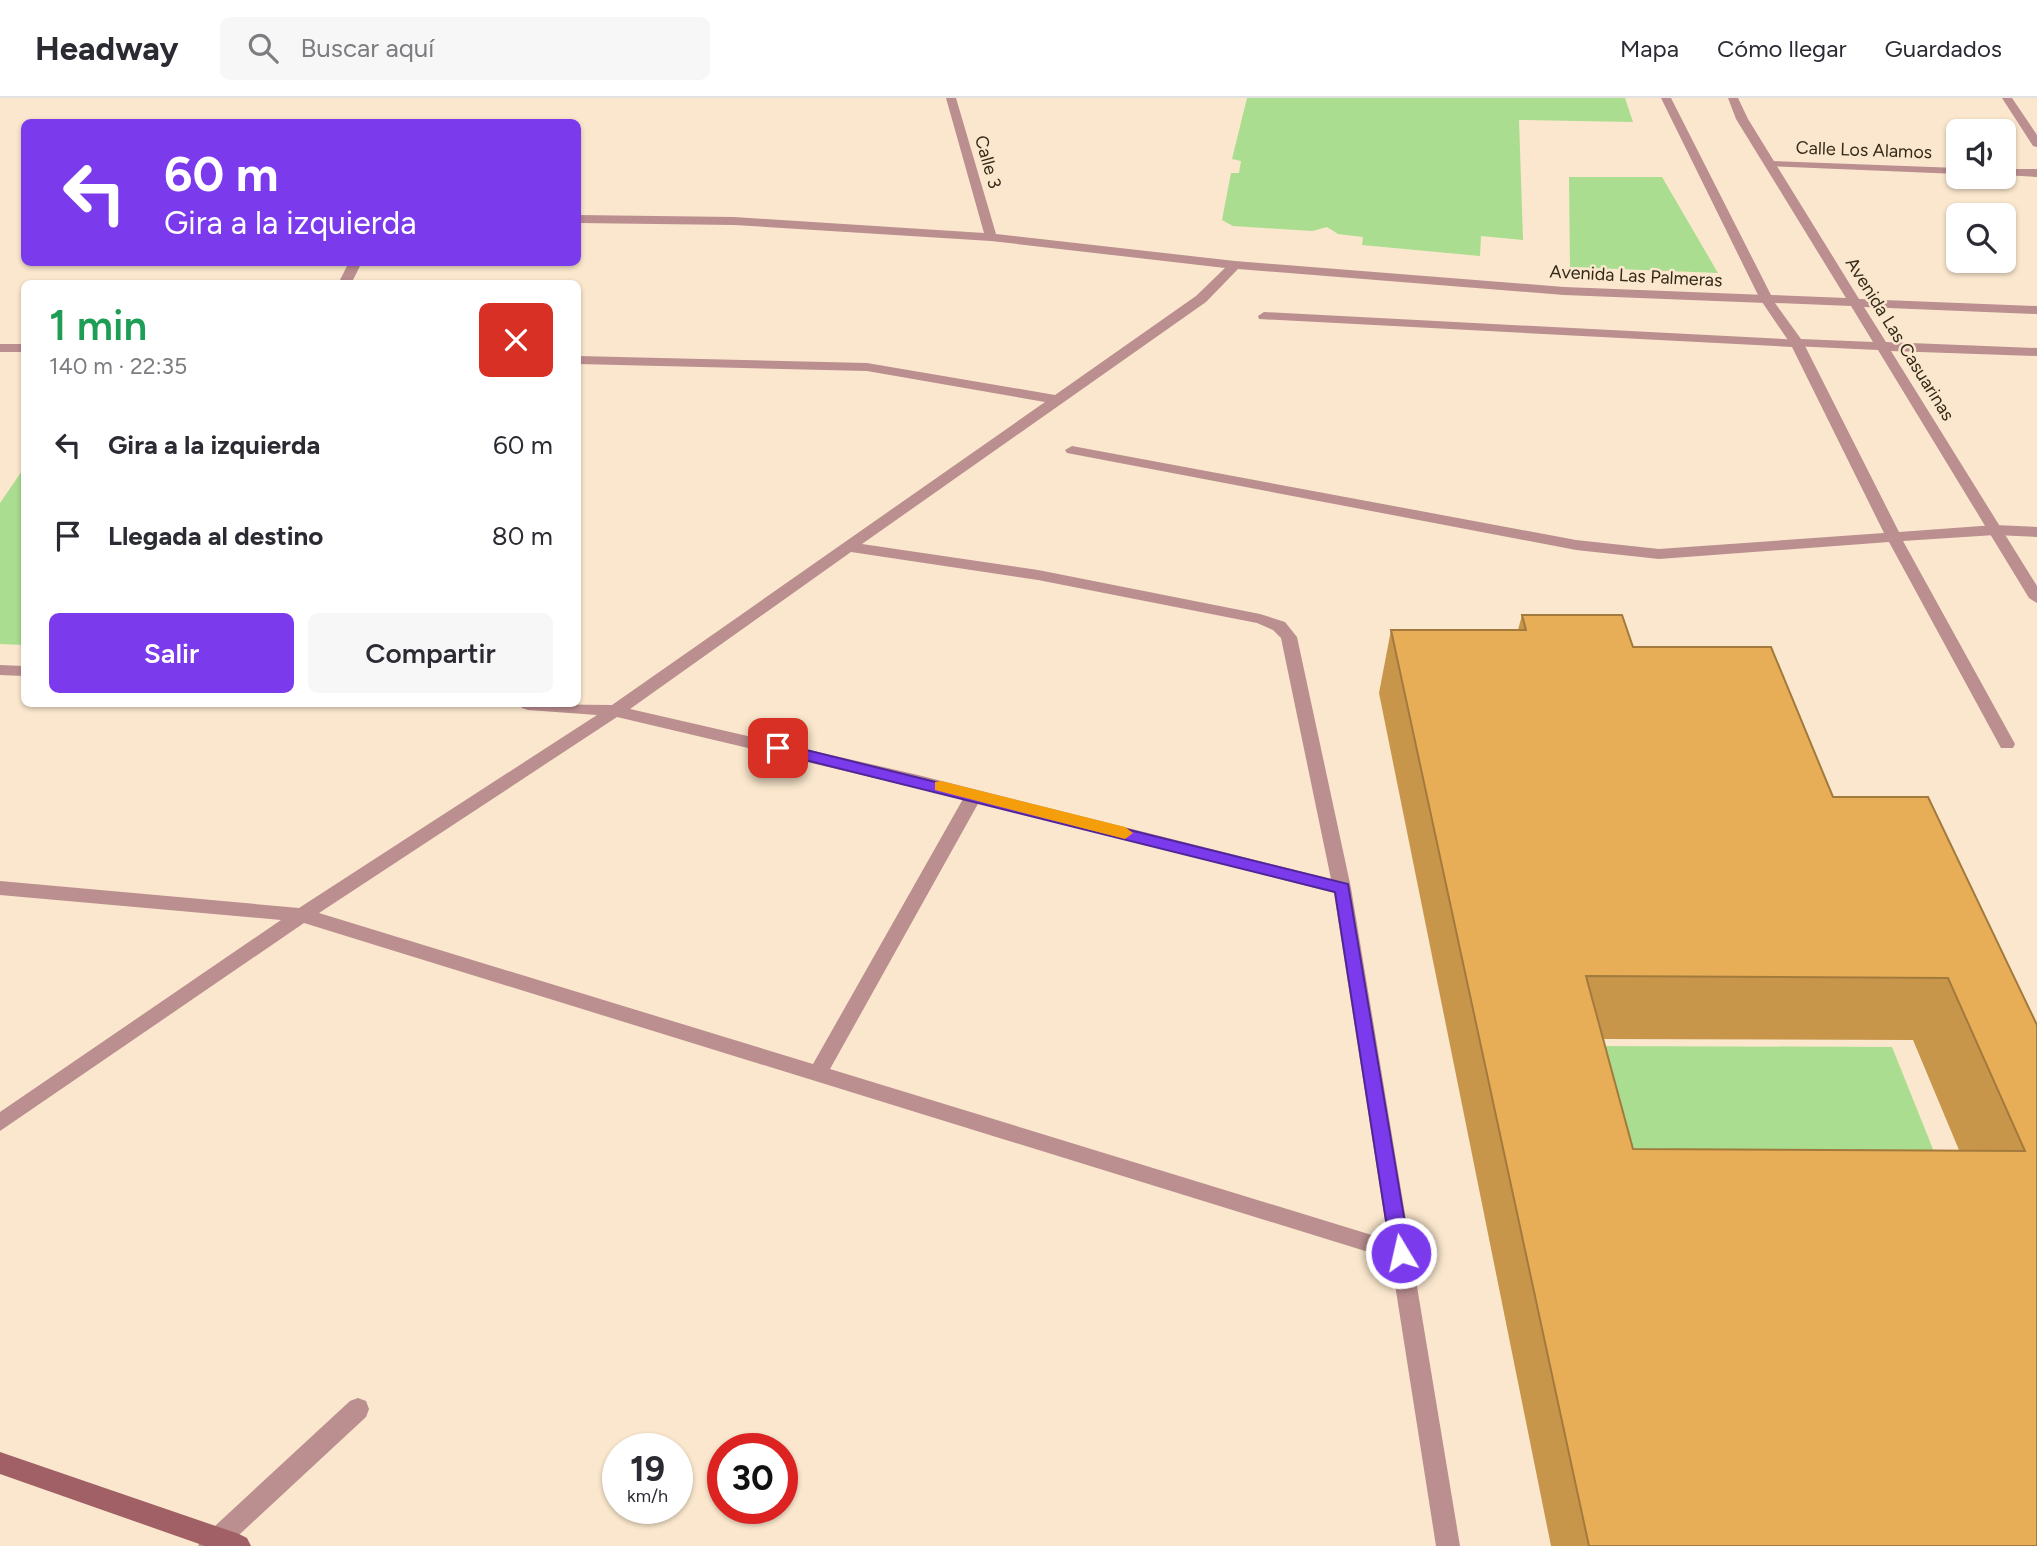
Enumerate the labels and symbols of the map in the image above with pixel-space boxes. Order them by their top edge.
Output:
street label: Calle 3 [970,133,1006,191]
street label: Calle Los Alamos [1795,137,1933,163]
street label: Avenida Las Casuarinas [1841,253,1959,425]
street label: Avenida Las Palmeras [1549,260,1723,292]
pin [748,718,808,778]
position arrow [1364,1216,1438,1290]
speed limit sign: 30 [707,1433,798,1524]

